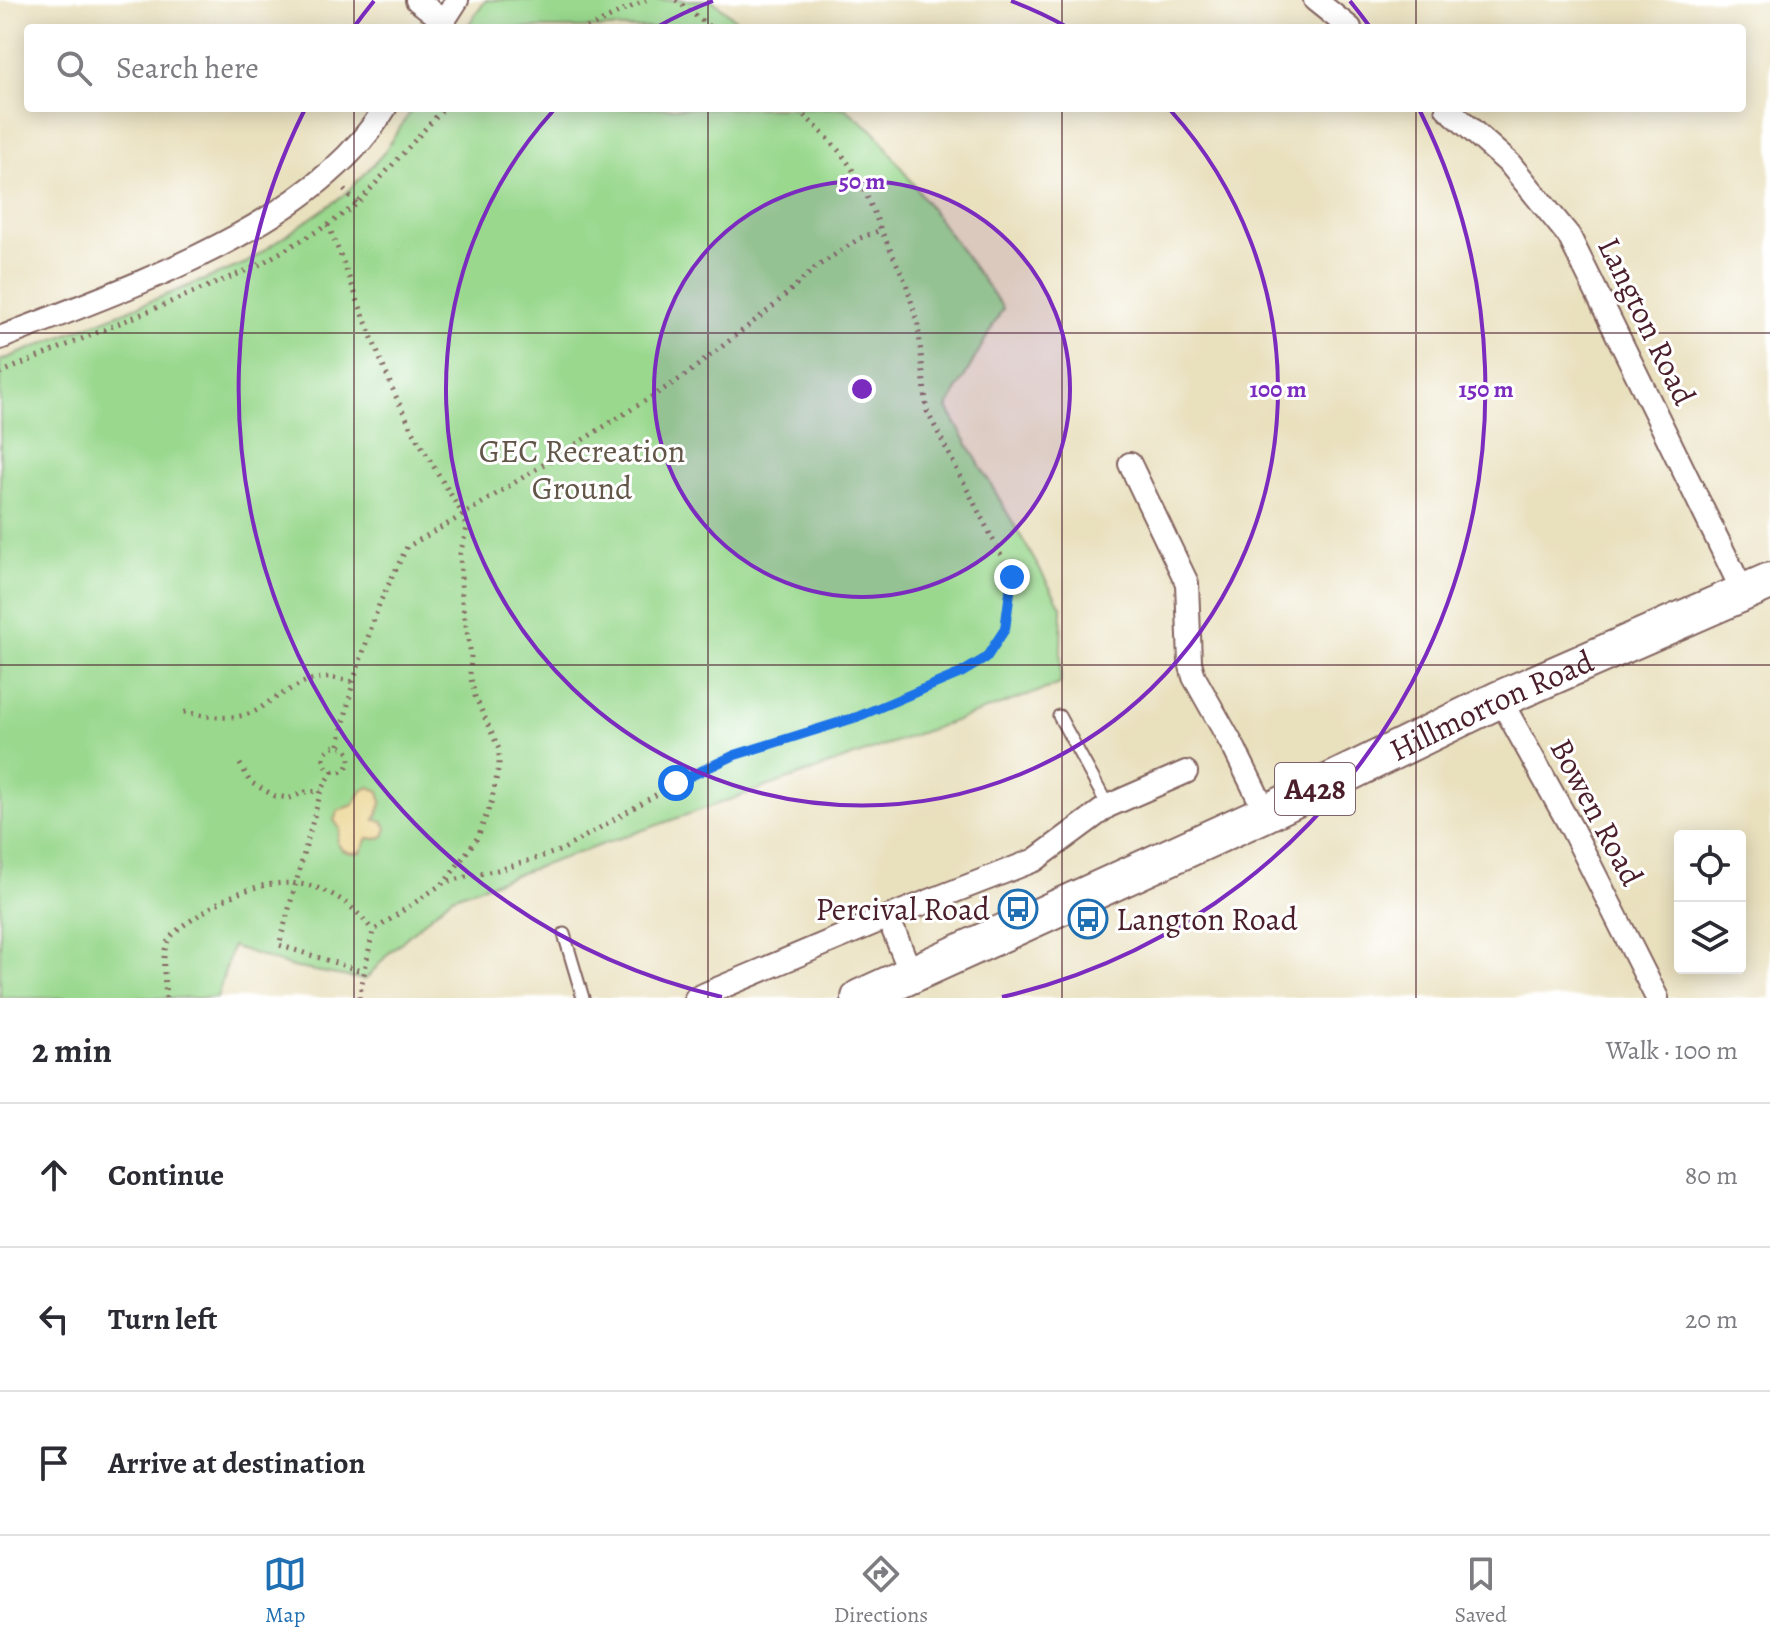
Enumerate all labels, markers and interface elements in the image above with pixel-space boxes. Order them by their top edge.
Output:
search box [24,24,1746,112]
icon: search [52,46,96,90]
text: Search here [116,48,259,88]
text: 50 m [839,165,885,197]
street label: Langton Road [1587,230,1707,413]
text: 100 m [1249,373,1307,405]
text: 150 m [1458,373,1514,405]
centre of rings [848,375,876,403]
park label: GEC Recreation Ground [479,429,685,510]
route end [994,559,1030,595]
street label: Hillmorton Road [1382,639,1601,772]
street label: Bowen Road [1540,731,1655,894]
road number: A428 [1275,763,1355,815]
route start [658,765,694,801]
map controls [1674,830,1746,974]
button: locate [1674,830,1746,902]
place label: Percival Road [816,887,991,931]
bus stop icon: Percival Road [997,888,1039,930]
place label: Langton Road [1116,897,1299,941]
bus stop icon: Langton Road [1067,898,1109,940]
button: layers [1674,902,1746,974]
text: 2 min [32,1027,112,1074]
text: Walk · 100 m [1606,1033,1738,1068]
icon: ahead [32,1153,76,1197]
text: Continue [108,1155,224,1195]
text: 80 m [1685,1158,1738,1193]
icon: left [32,1297,76,1341]
text: Turn left [108,1299,217,1339]
text: 20 m [1685,1302,1738,1337]
icon: arrive [32,1441,76,1485]
text: Arrive at destination [108,1443,365,1483]
tab: Map [263,1552,307,1630]
tab: Directions [834,1552,928,1630]
tab: Saved [1455,1552,1507,1630]

